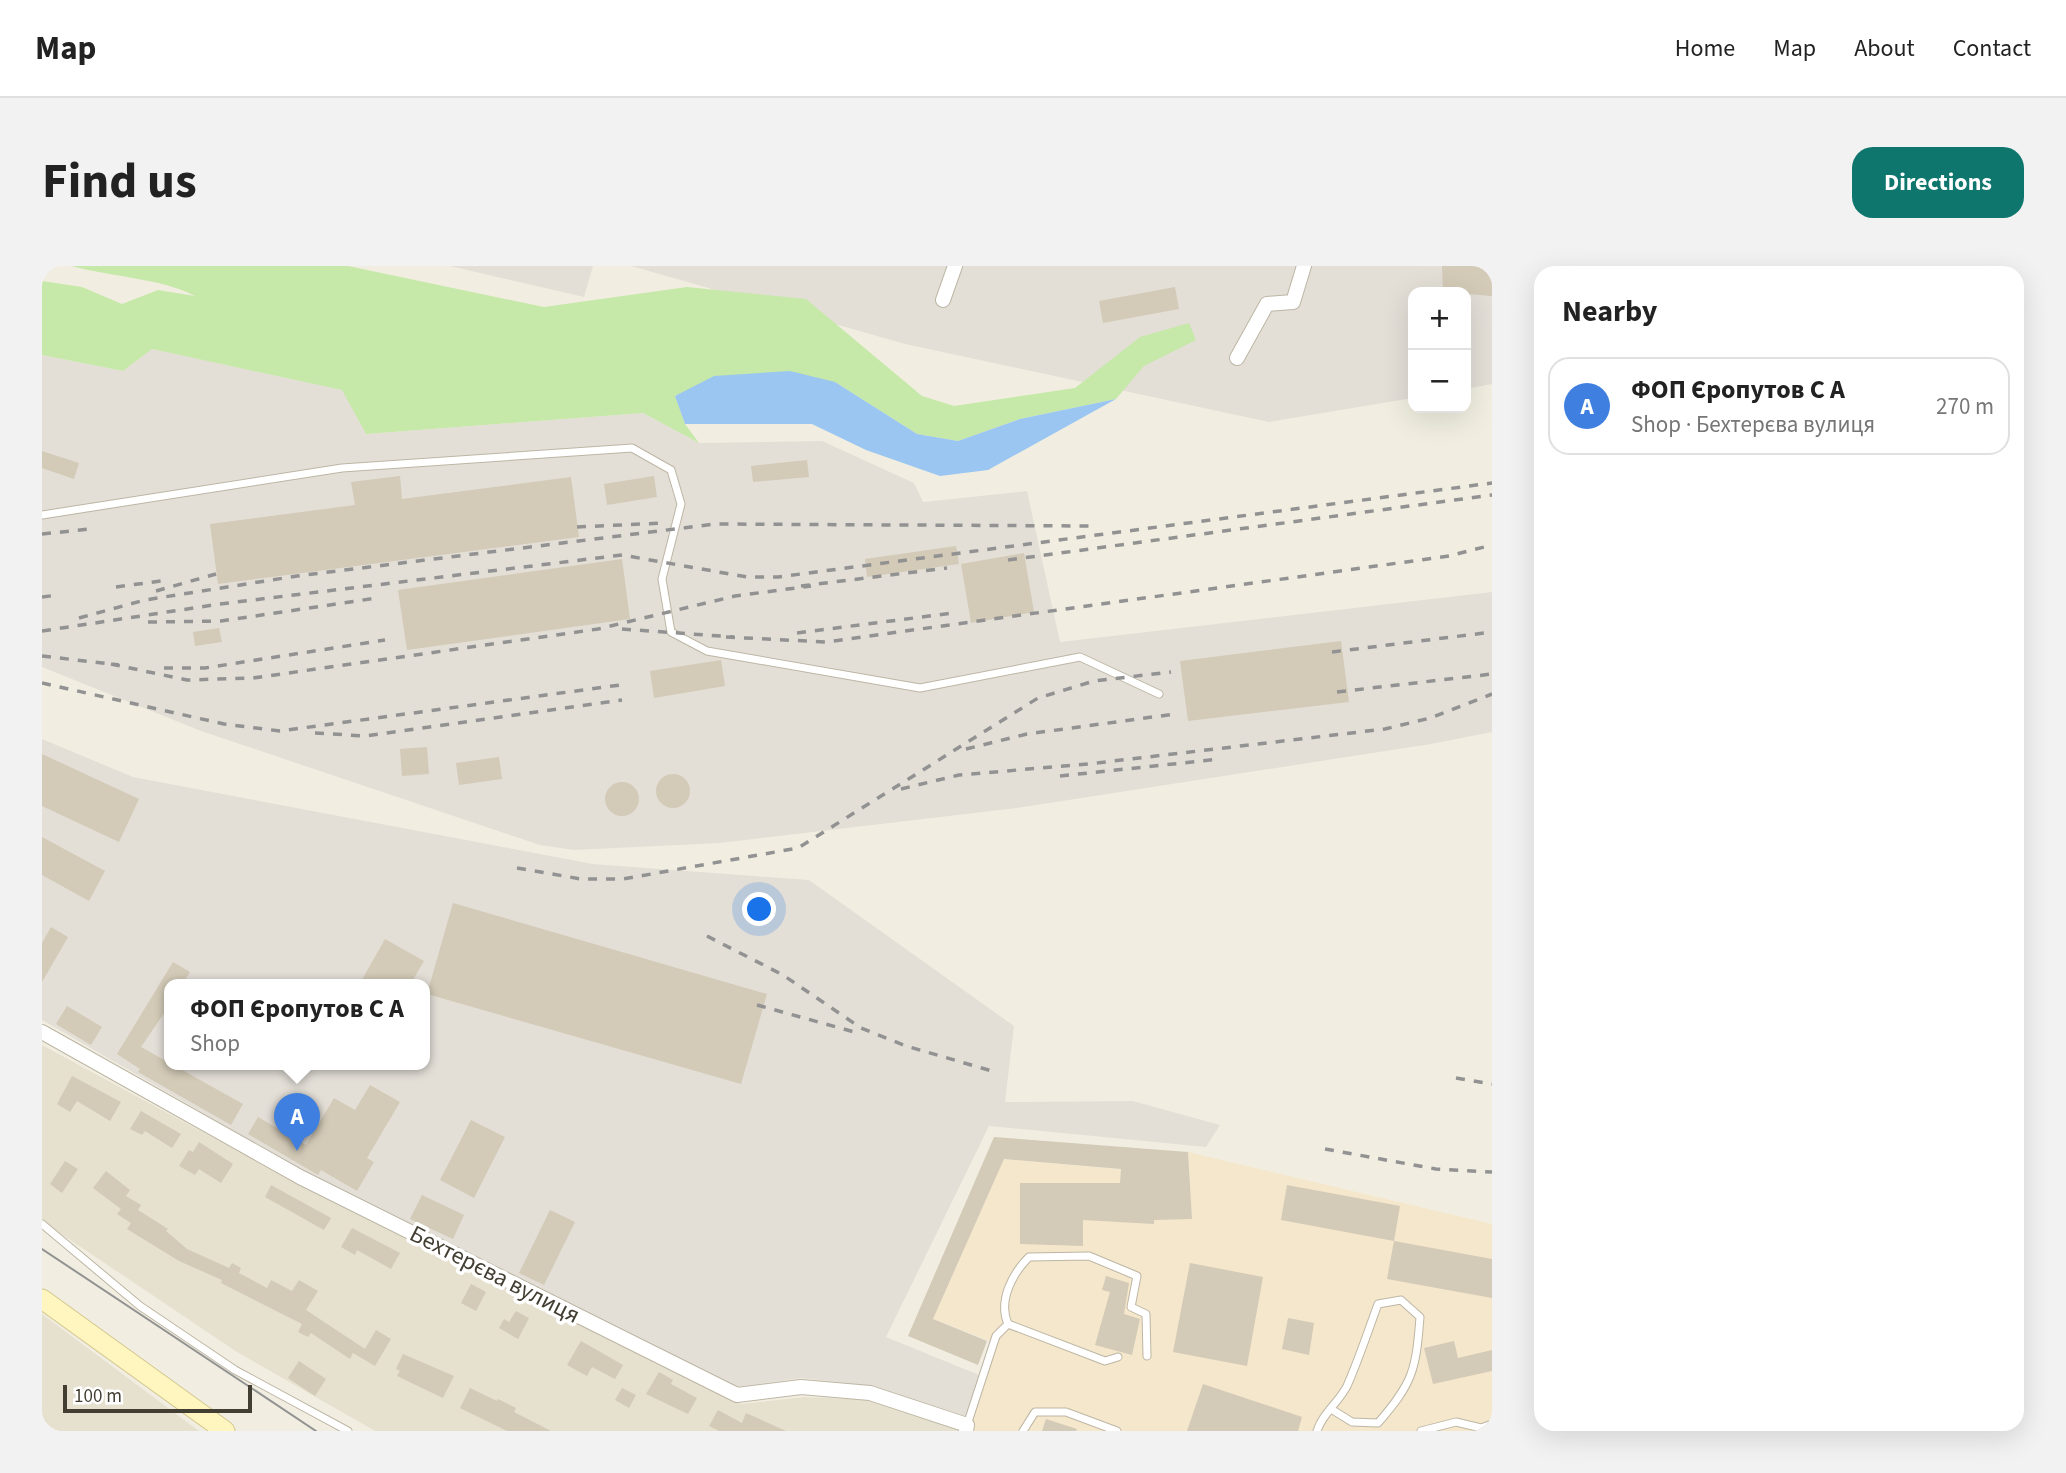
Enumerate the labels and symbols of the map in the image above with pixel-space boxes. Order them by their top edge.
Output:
your location [742,892,776,926]
pin: A [274,1093,320,1151]
street label: Бехтерєва вулиця [404,1216,586,1332]
scale bar [63,1382,252,1414]

